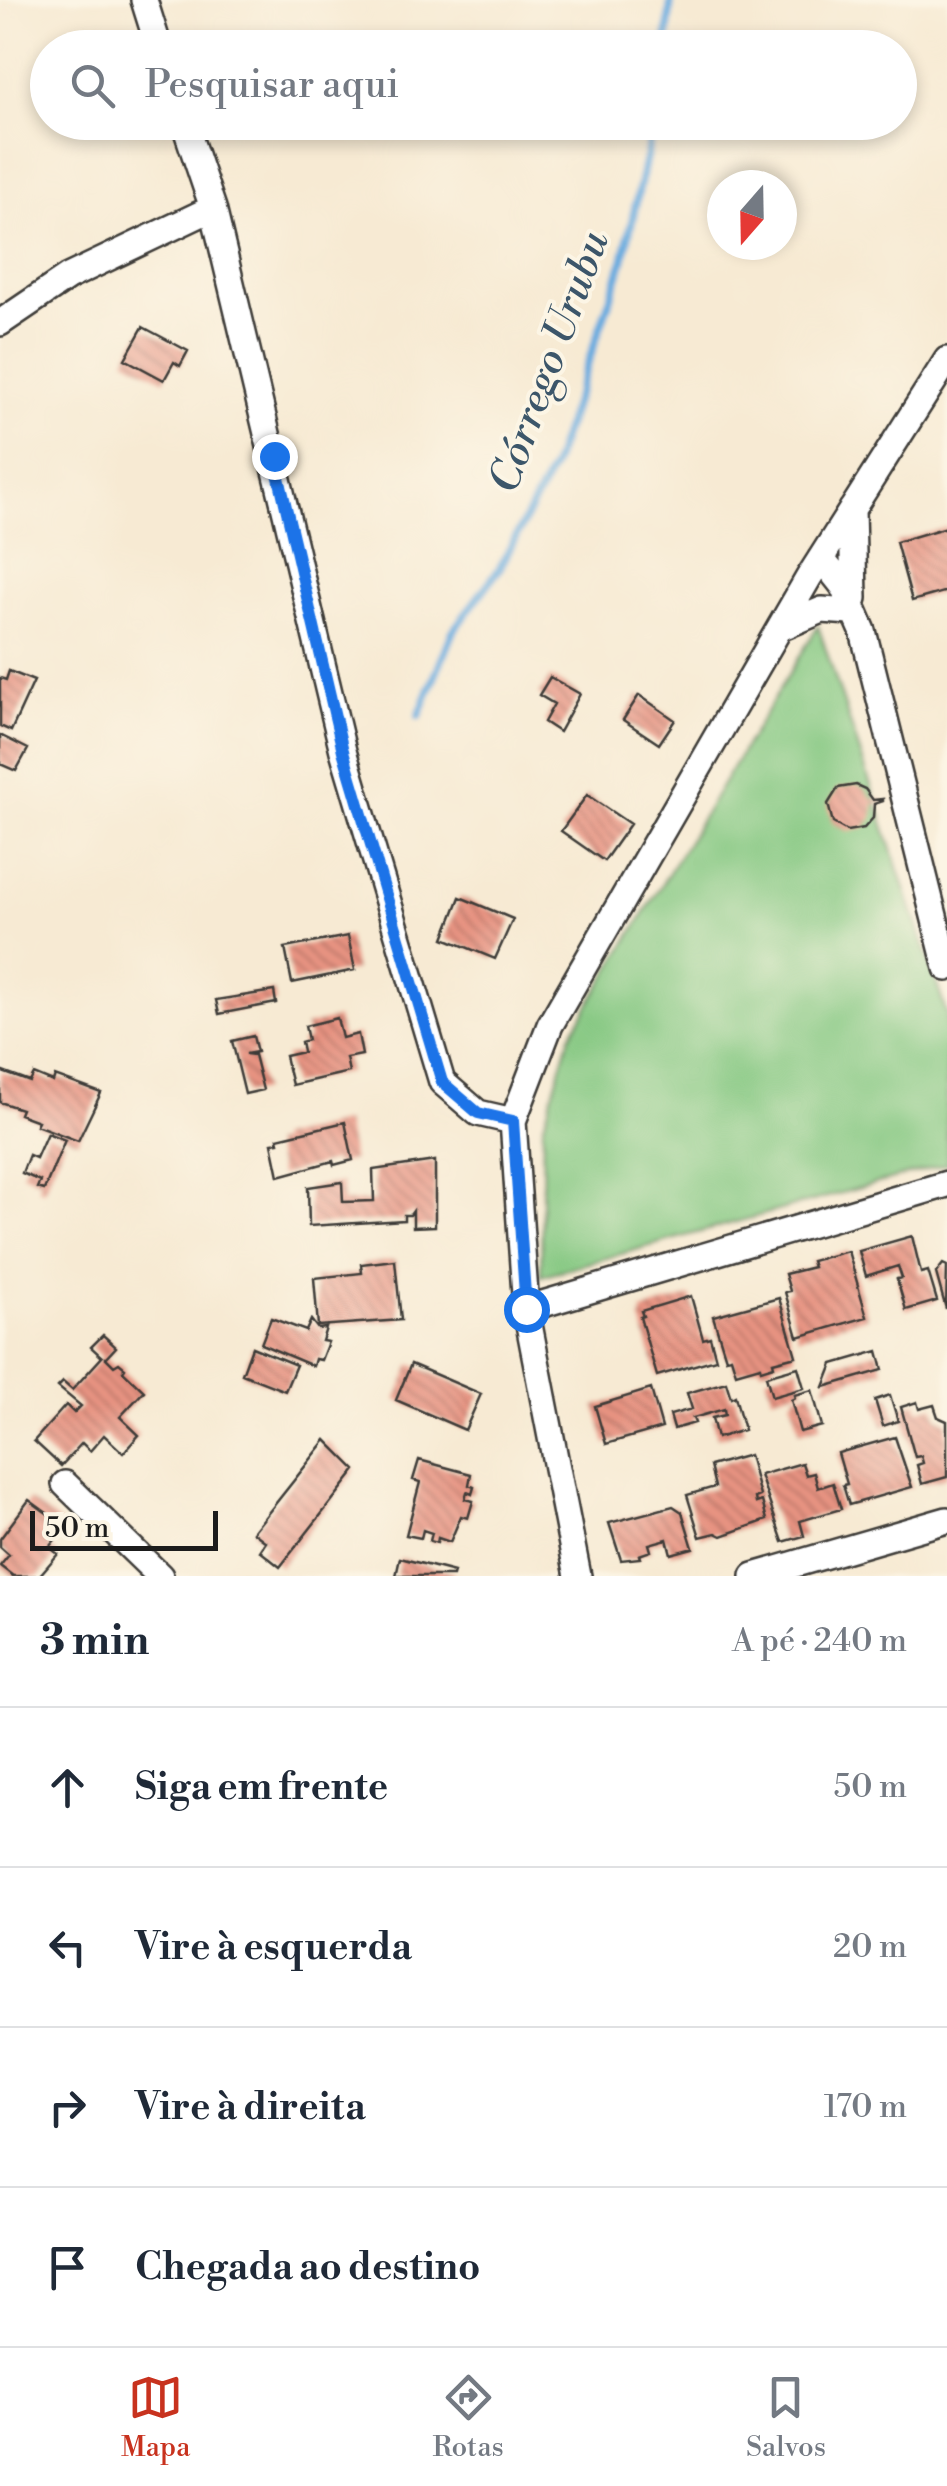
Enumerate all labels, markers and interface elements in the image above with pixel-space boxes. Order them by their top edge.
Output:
search box [30,30,917,140]
icon: search [65,58,120,113]
text: Pesquisar aqui [145,62,399,109]
north arrow [707,170,797,260]
water label: Córrego Urubu [478,224,622,500]
route end [252,434,298,480]
route start [504,1287,550,1333]
scale bar [30,1506,218,1550]
text: 50 m [45,1511,109,1546]
text: 3 min [40,1615,149,1668]
text: A pé · 240 m [732,1621,907,1661]
icon: ahead [40,1760,95,1815]
text: Siga em frente [135,1764,388,1811]
text: 50 m [834,1767,907,1807]
icon: left [40,1920,95,1975]
text: Vire à esquerda [135,1924,412,1971]
text: 20 m [833,1927,907,1967]
icon: right [40,2080,95,2135]
text: Vire à direita [135,2084,366,2131]
text: 170 m [824,2087,907,2127]
icon: arrive [40,2240,95,2295]
text: Chegada ao destino [135,2244,481,2291]
tab: Mapa [121,2370,190,2465]
tab: Rotas [432,2370,504,2465]
tab: Salvos [746,2370,826,2465]

